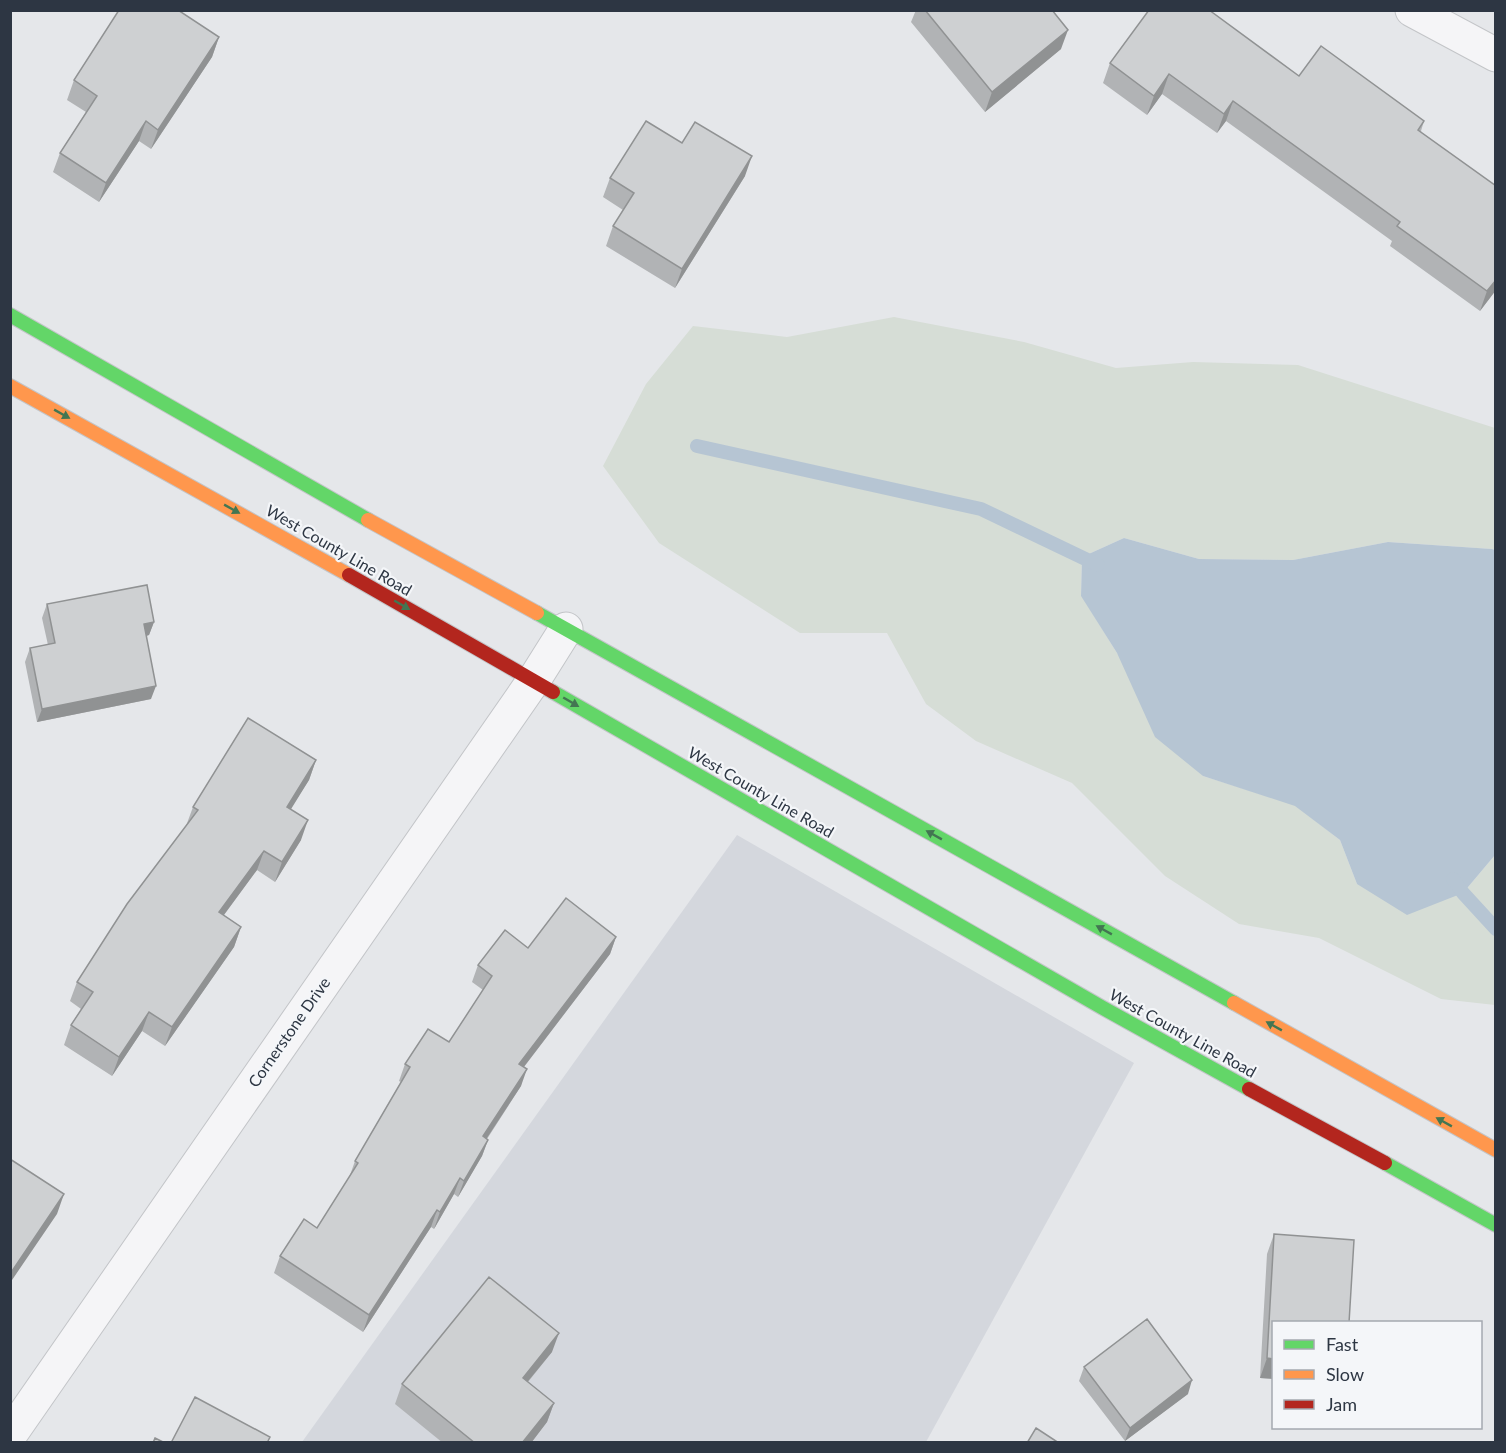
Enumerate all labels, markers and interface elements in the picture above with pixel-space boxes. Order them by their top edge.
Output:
one-way arrow [54,409,70,420]
street label: West County Line Road [263,500,415,599]
one-way arrow [224,504,241,514]
one-way arrow [394,600,411,610]
one-way arrow [563,696,579,707]
street label: West County Line Road [685,742,837,841]
one-way arrow [926,830,943,840]
one-way arrow [1096,925,1113,935]
street label: Cornerstone Drive [244,973,334,1090]
street label: West County Line Road [1107,984,1260,1081]
one-way arrow [1266,1021,1283,1031]
one-way arrow [1436,1116,1452,1127]
legend [1272,1321,1482,1429]
text: Fast [1326,1333,1359,1355]
text: Slow [1326,1363,1364,1385]
text: Jam [1326,1393,1357,1415]

